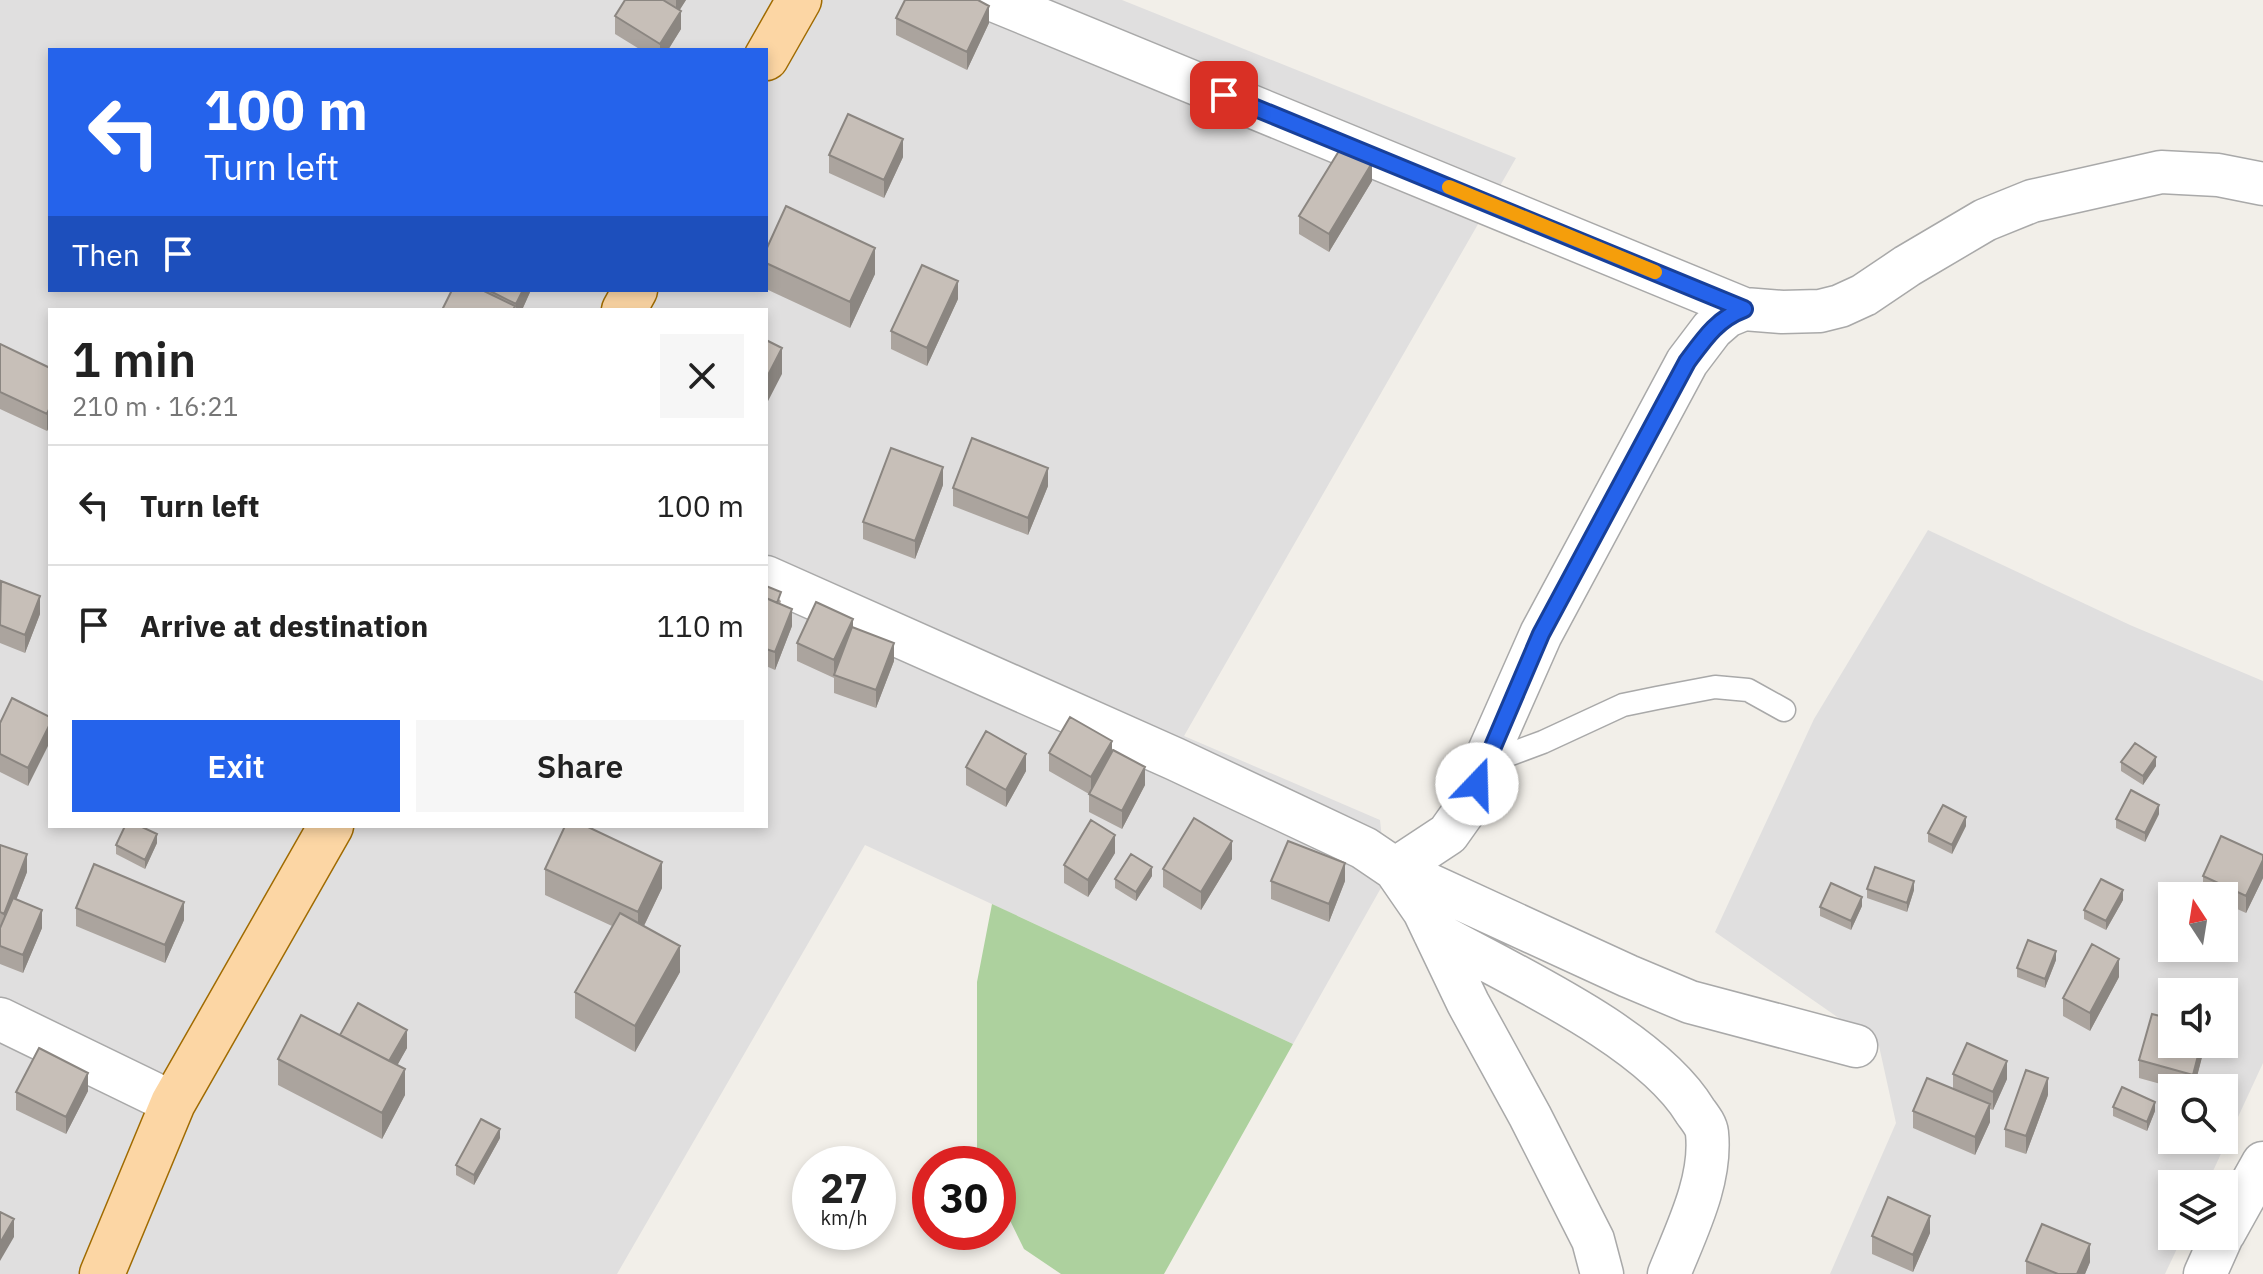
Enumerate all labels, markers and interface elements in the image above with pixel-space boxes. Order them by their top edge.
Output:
pin [1190,61,1258,129]
text: 100 m [204,73,368,145]
icon: arrive [1202,73,1246,117]
icon: left [72,80,176,184]
text: Turn left [204,143,339,190]
icon: arrive [156,232,200,276]
text: Then [72,235,140,274]
text: 1 min [72,328,196,390]
button: close [660,334,744,418]
text: 210 m · 16:21 [72,389,238,423]
icon: left [72,483,116,527]
text: Turn left [140,486,259,525]
text: 100 m [657,486,744,525]
icon: arrive [72,603,116,647]
text: Arrive at destination [140,606,428,645]
text: 110 m [657,606,744,645]
button: Exit [72,720,400,812]
button: Share [416,720,744,812]
position arrow [1435,742,1519,826]
north arrow [2158,882,2238,962]
map controls [2158,882,2238,1250]
button: sound [2158,978,2238,1058]
button: search [2158,1074,2238,1154]
speed limit sign: 30 [912,1146,1016,1250]
text: 27 [820,1162,868,1214]
button: layers [2158,1170,2238,1250]
text: km/h [820,1204,868,1231]

